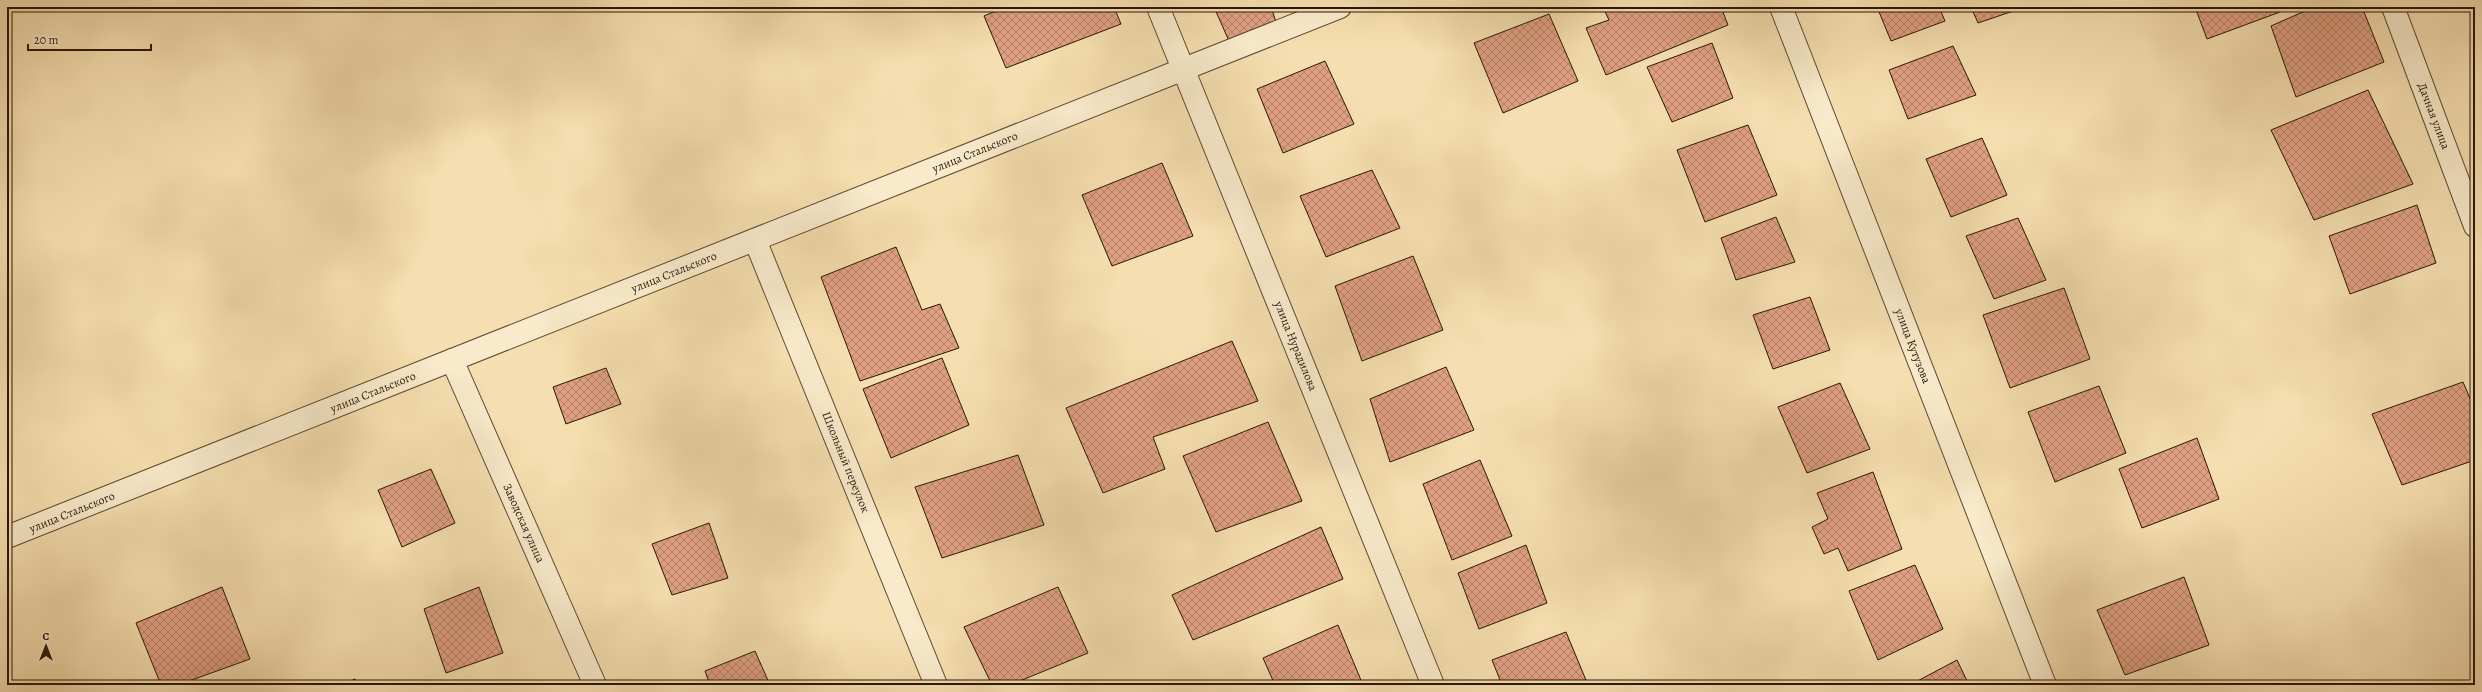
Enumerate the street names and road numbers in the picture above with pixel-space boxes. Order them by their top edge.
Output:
street label: Дачная улица [2414,80,2454,152]
street label: улица Стальского [929,128,1020,177]
street label: улица Стальского [628,248,719,297]
street label: улица Нурадилова [1270,298,1321,394]
street label: улица Кутузова [1891,305,1935,386]
street label: улица Стальского [327,368,418,417]
street label: Школьный переулок [818,409,874,515]
street label: Заводская улица [499,481,549,566]
street label: улица Стальского [26,488,117,537]

